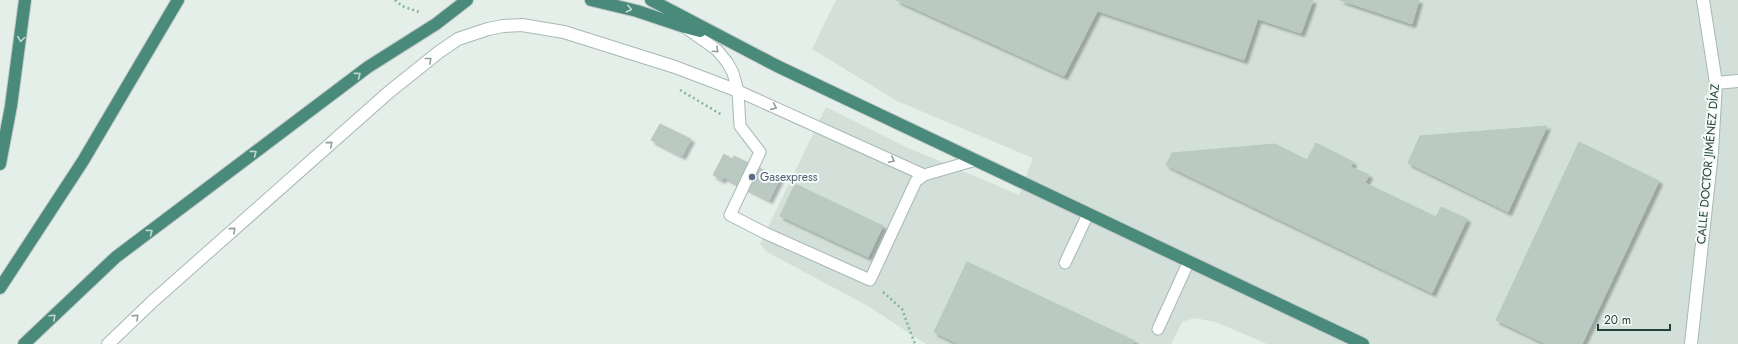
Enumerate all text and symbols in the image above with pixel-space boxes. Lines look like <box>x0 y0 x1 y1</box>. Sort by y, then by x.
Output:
one-way arrow <box>625 4 632 13</box>
one-way arrow <box>17 36 26 42</box>
one-way arrow <box>711 46 719 53</box>
one-way arrow <box>424 57 432 64</box>
one-way arrow <box>353 73 360 80</box>
street label: CALLE DOCTOR JIMÉNEZ DÍAZ <box>1692 83 1724 245</box>
one-way arrow <box>770 102 777 110</box>
one-way arrow <box>325 142 333 149</box>
one-way arrow <box>250 151 257 158</box>
one-way arrow <box>889 156 896 164</box>
place label: Gasexpress <box>760 168 818 186</box>
marker: Gasexpress <box>747 172 757 182</box>
one-way arrow <box>228 228 236 235</box>
one-way arrow <box>146 229 153 236</box>
scale bar <box>1598 306 1670 332</box>
text: 20 m <box>1604 311 1631 329</box>
one-way arrow <box>48 314 56 322</box>
one-way arrow <box>131 314 139 322</box>

